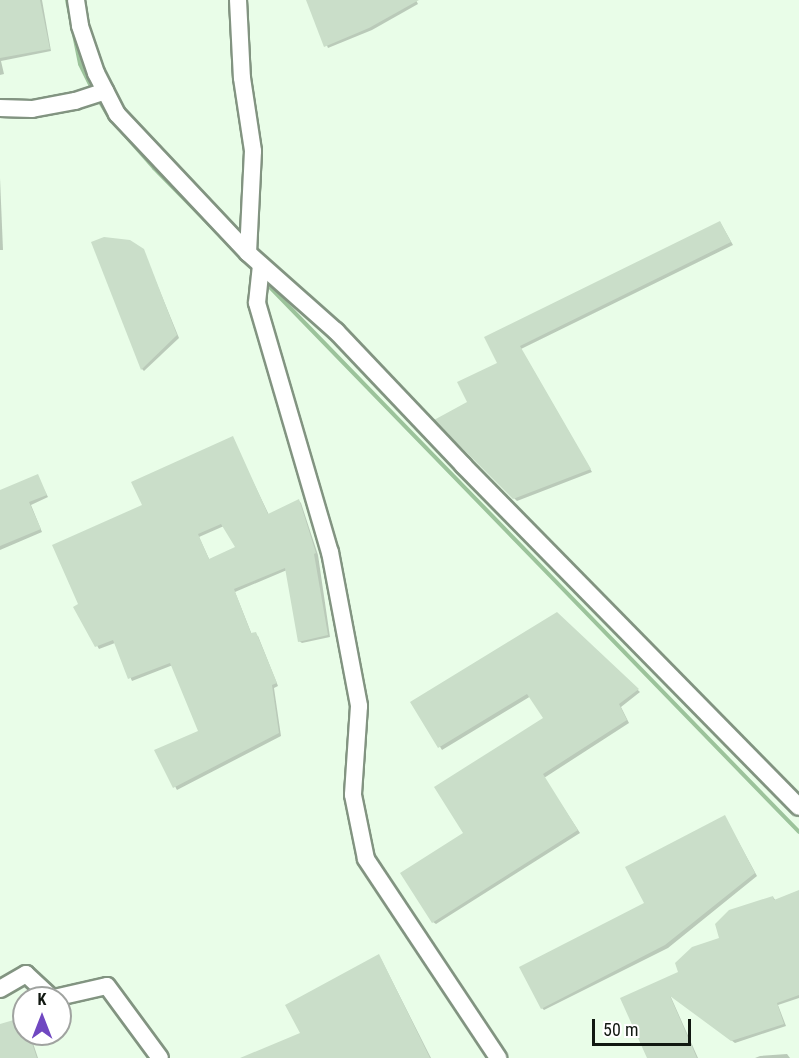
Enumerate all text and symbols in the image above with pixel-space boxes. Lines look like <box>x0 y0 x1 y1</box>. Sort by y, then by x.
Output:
north arrow <box>12 986 72 1046</box>
text: K <box>38 990 46 1009</box>
scale bar <box>595 1007 694 1045</box>
text: 50 m <box>603 1019 638 1040</box>

